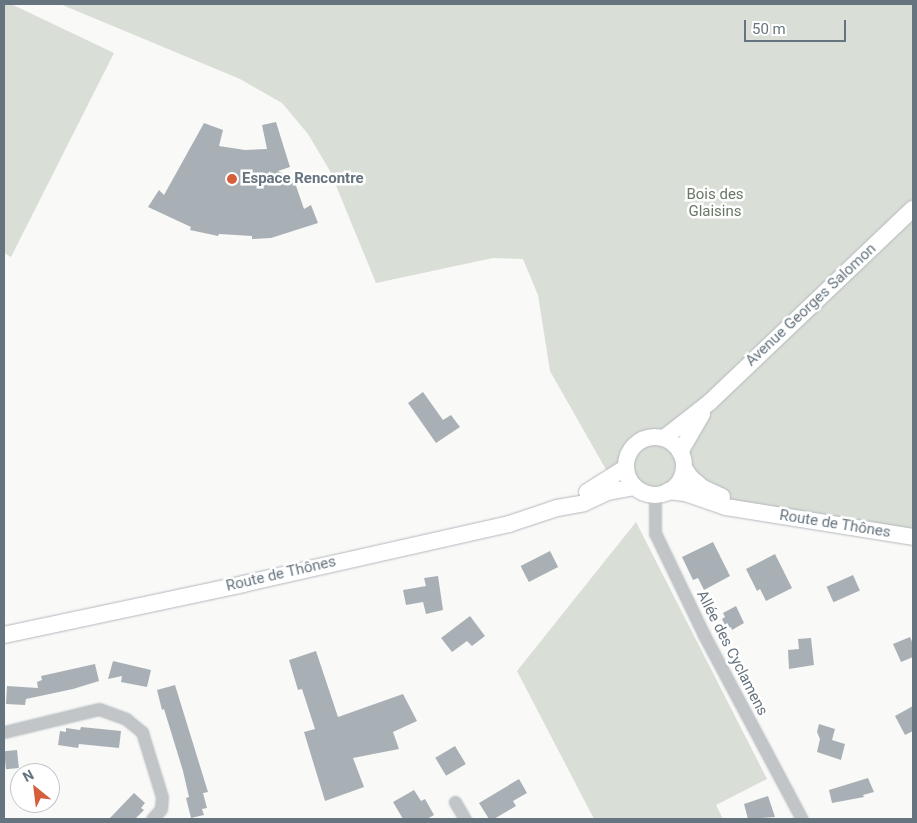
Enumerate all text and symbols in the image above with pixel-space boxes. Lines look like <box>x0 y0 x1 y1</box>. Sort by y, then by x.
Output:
scale bar <box>747 10 850 42</box>
text: 50 m <box>752 20 786 38</box>
place label: Espace Rencontre <box>242 170 364 188</box>
marker: Espace Rencontre <box>226 173 238 185</box>
park label: Bois des Glaisins <box>686 185 744 220</box>
street label: Avenue Georges Salomon <box>742 240 880 370</box>
street label: Route de Thônes <box>778 506 892 542</box>
street label: Route de Thônes <box>224 553 338 595</box>
street label: Allée des Cyclamens <box>693 587 771 719</box>
north arrow <box>10 763 60 813</box>
text: N <box>20 766 36 785</box>

